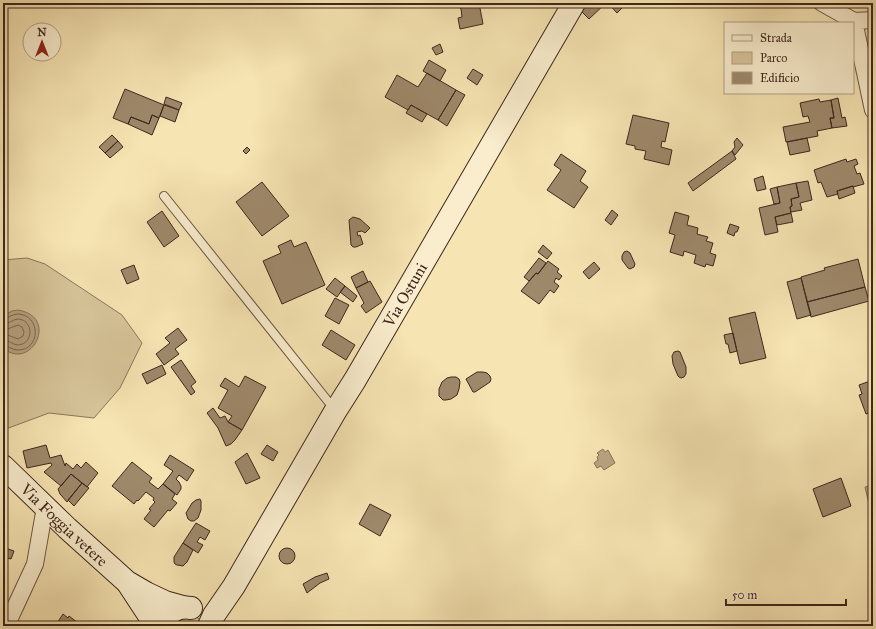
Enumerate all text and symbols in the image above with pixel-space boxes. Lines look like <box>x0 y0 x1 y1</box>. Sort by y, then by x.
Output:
north arrow <box>22 22 62 62</box>
legend <box>724 22 854 94</box>
text: N <box>37 26 47 39</box>
text: Strada <box>760 31 793 45</box>
text: Parco <box>760 51 787 65</box>
text: Edificio <box>760 71 799 85</box>
street label: Via Ostuni <box>378 259 431 331</box>
street label: Via Foggia vetere <box>16 479 112 571</box>
scale bar <box>726 581 846 607</box>
text: 50 m <box>732 588 757 602</box>

